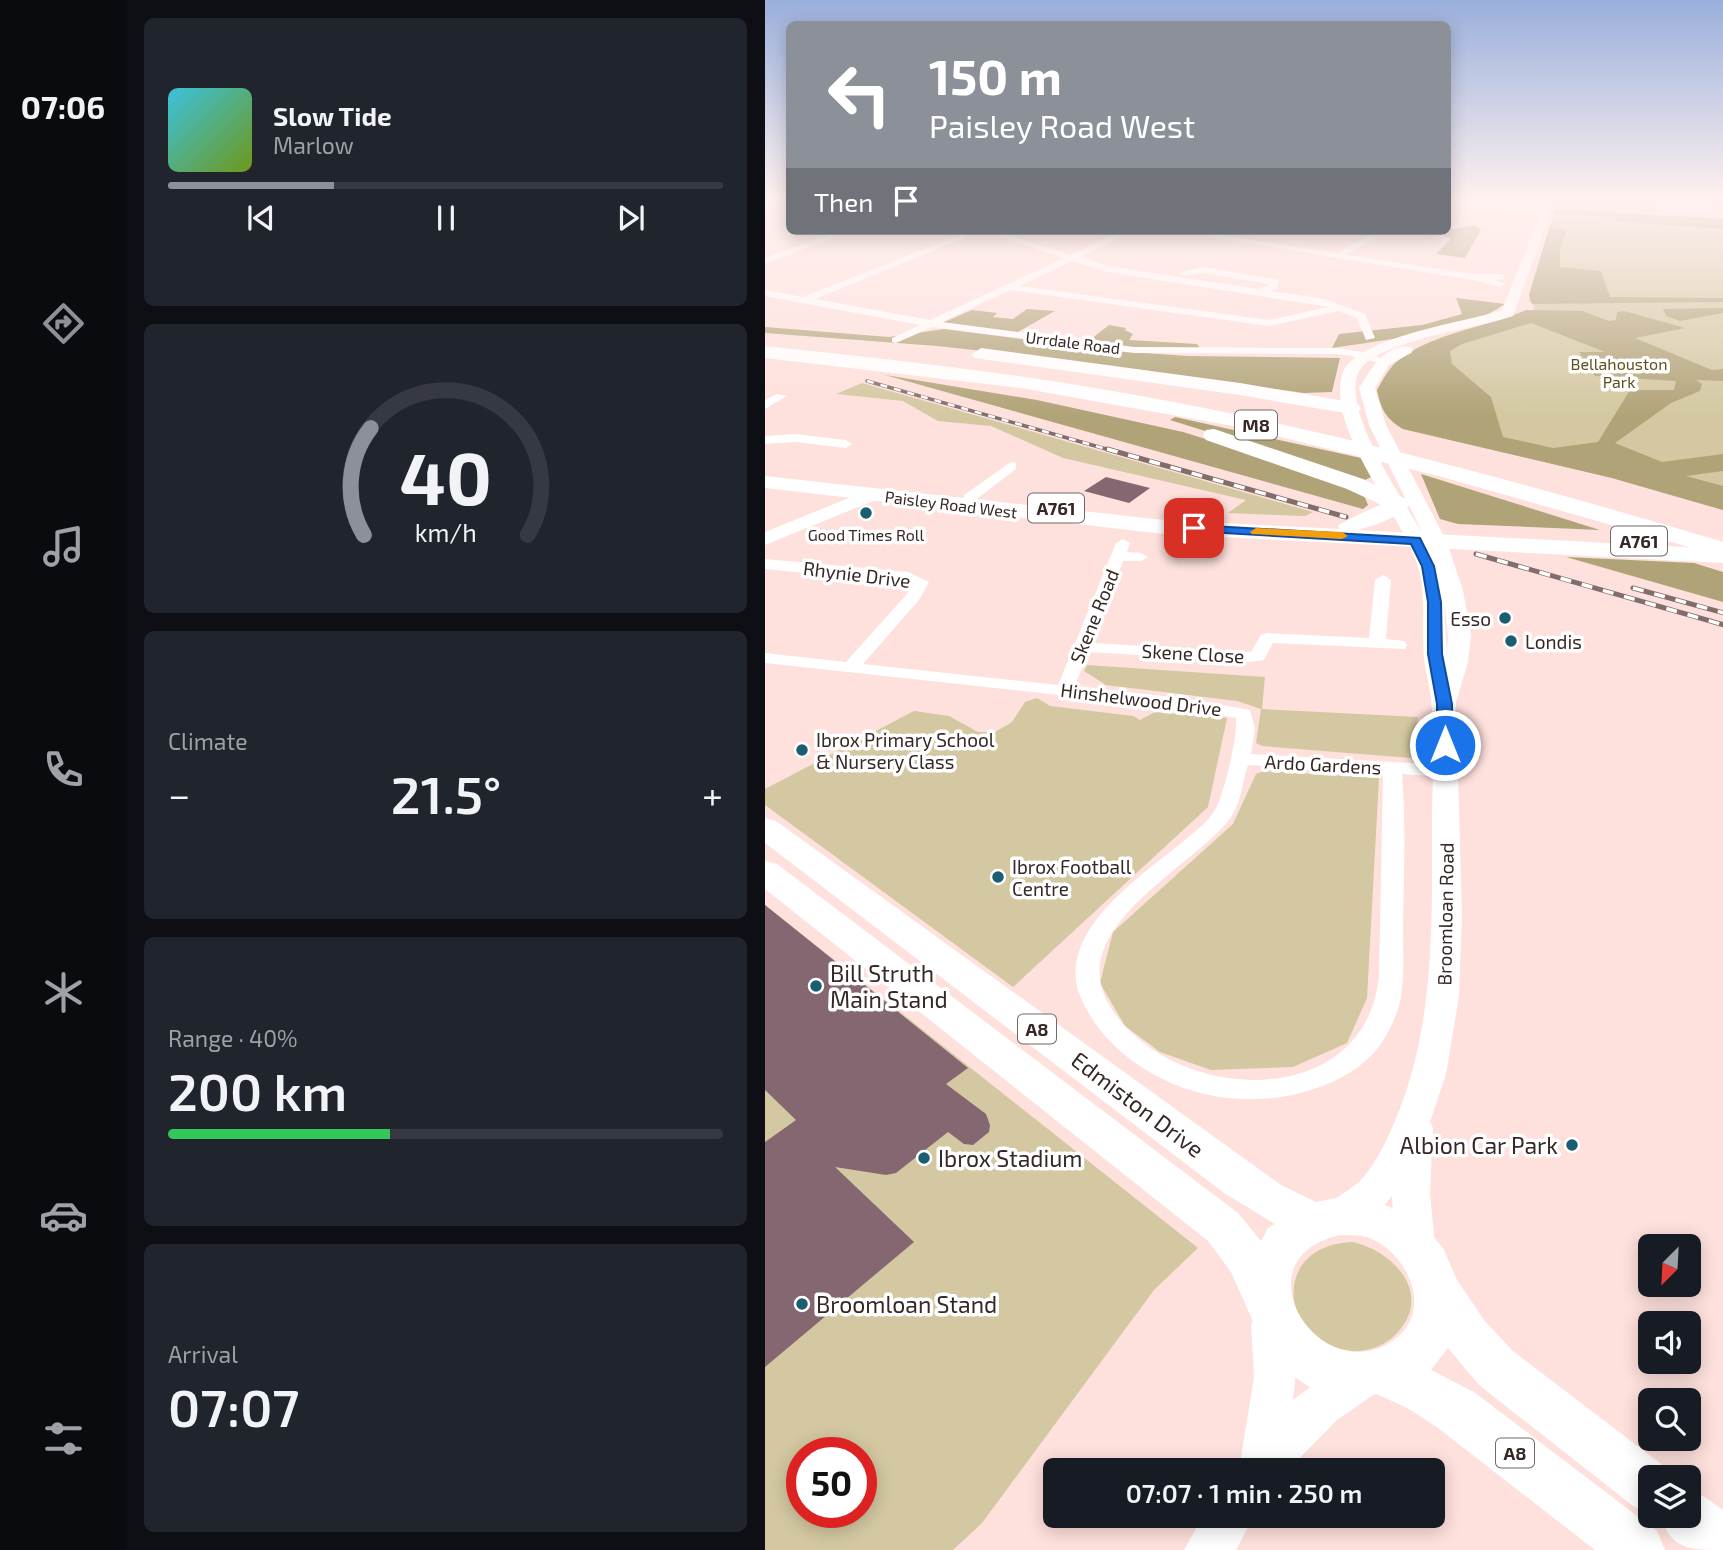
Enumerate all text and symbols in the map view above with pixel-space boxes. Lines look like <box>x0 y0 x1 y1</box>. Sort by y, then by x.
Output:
text: 150 m <box>929 46 1062 105</box>
icon: left <box>814 49 905 140</box>
text: 07:06 <box>21 87 105 125</box>
text: Slow Tide <box>273 100 392 131</box>
text: Paisley Road West <box>929 106 1195 144</box>
text: Marlow <box>273 131 354 159</box>
icon: arrive <box>887 182 925 220</box>
text: Then <box>814 186 873 217</box>
icon: previous <box>242 199 280 237</box>
icon: pause <box>427 199 465 237</box>
icon: next <box>612 199 650 237</box>
icon: directions <box>39 299 88 348</box>
street label: Urrdale Road <box>1025 327 1121 357</box>
park label: Bellahouston Park <box>1571 354 1667 391</box>
road number: M8 <box>1235 410 1277 440</box>
text: 40 <box>399 432 492 520</box>
street label: Paisley Road West <box>884 486 1018 522</box>
road number: A761 <box>1028 494 1084 522</box>
pin <box>1164 498 1224 558</box>
marker: Good Times Roll <box>858 505 874 521</box>
icon: arrive <box>1175 509 1213 547</box>
text: km/h <box>414 516 477 546</box>
icon: music <box>39 522 88 571</box>
place label: Good Times Roll <box>808 525 925 544</box>
road number: A761 <box>1611 526 1667 556</box>
street label: Rhynie Drive <box>802 556 912 592</box>
street label: Skene Road <box>1065 566 1123 666</box>
place label: Esso <box>1450 607 1491 630</box>
marker: Esso <box>1497 610 1513 626</box>
place label: Londis <box>1525 630 1582 653</box>
marker: Londis <box>1503 633 1519 649</box>
street label: Skene Close <box>1141 639 1245 667</box>
street label: Hinshelwood Drive <box>1059 678 1223 720</box>
position arrow <box>1408 708 1482 782</box>
text: Climate <box>168 727 248 755</box>
place label: Ibrox Primary School & Nursery Class <box>816 728 995 773</box>
marker: Ibrox Primary School & Nursery Class <box>794 742 810 758</box>
icon: phone <box>39 745 88 794</box>
street label: Ardo Gardens <box>1264 749 1382 779</box>
text: 21.5° <box>391 762 501 824</box>
text: − <box>168 771 190 817</box>
text: + <box>702 771 723 817</box>
street label: Broomloan Road <box>1432 842 1458 986</box>
place label: Ibrox Football Centre <box>1012 855 1132 900</box>
marker: Ibrox Football Centre <box>990 869 1006 885</box>
place label: Bill Struth Main Stand <box>830 959 948 1013</box>
icon: climate <box>39 968 88 1017</box>
marker: Bill Struth Main Stand <box>808 978 824 994</box>
road number: A8 <box>1018 1014 1056 1044</box>
text: Range · 40% <box>168 1024 298 1052</box>
street label: Edmiston Drive <box>1066 1045 1210 1163</box>
text: 200 km <box>168 1059 347 1121</box>
place label: Albion Car Park <box>1400 1131 1558 1159</box>
marker: Albion Car Park <box>1564 1137 1580 1153</box>
place label: Ibrox Stadium <box>938 1144 1082 1172</box>
marker: Ibrox Stadium <box>916 1150 932 1166</box>
icon: car <box>39 1191 88 1240</box>
north arrow <box>1638 1234 1701 1297</box>
map controls <box>1638 1234 1701 1528</box>
place label: Broomloan Stand <box>816 1290 997 1318</box>
marker: Broomloan Stand <box>794 1296 810 1312</box>
button: sound <box>1638 1311 1701 1374</box>
text: Arrival <box>168 1340 238 1368</box>
text: 07:07 <box>168 1375 299 1437</box>
button: search <box>1638 1388 1701 1451</box>
icon: filters <box>39 1414 88 1463</box>
speed limit sign: 50 <box>786 1437 877 1528</box>
road number: A8 <box>1496 1438 1534 1468</box>
button: layers <box>1638 1465 1701 1528</box>
text: 07:07 · 1 min · 250 m <box>1126 1477 1362 1508</box>

